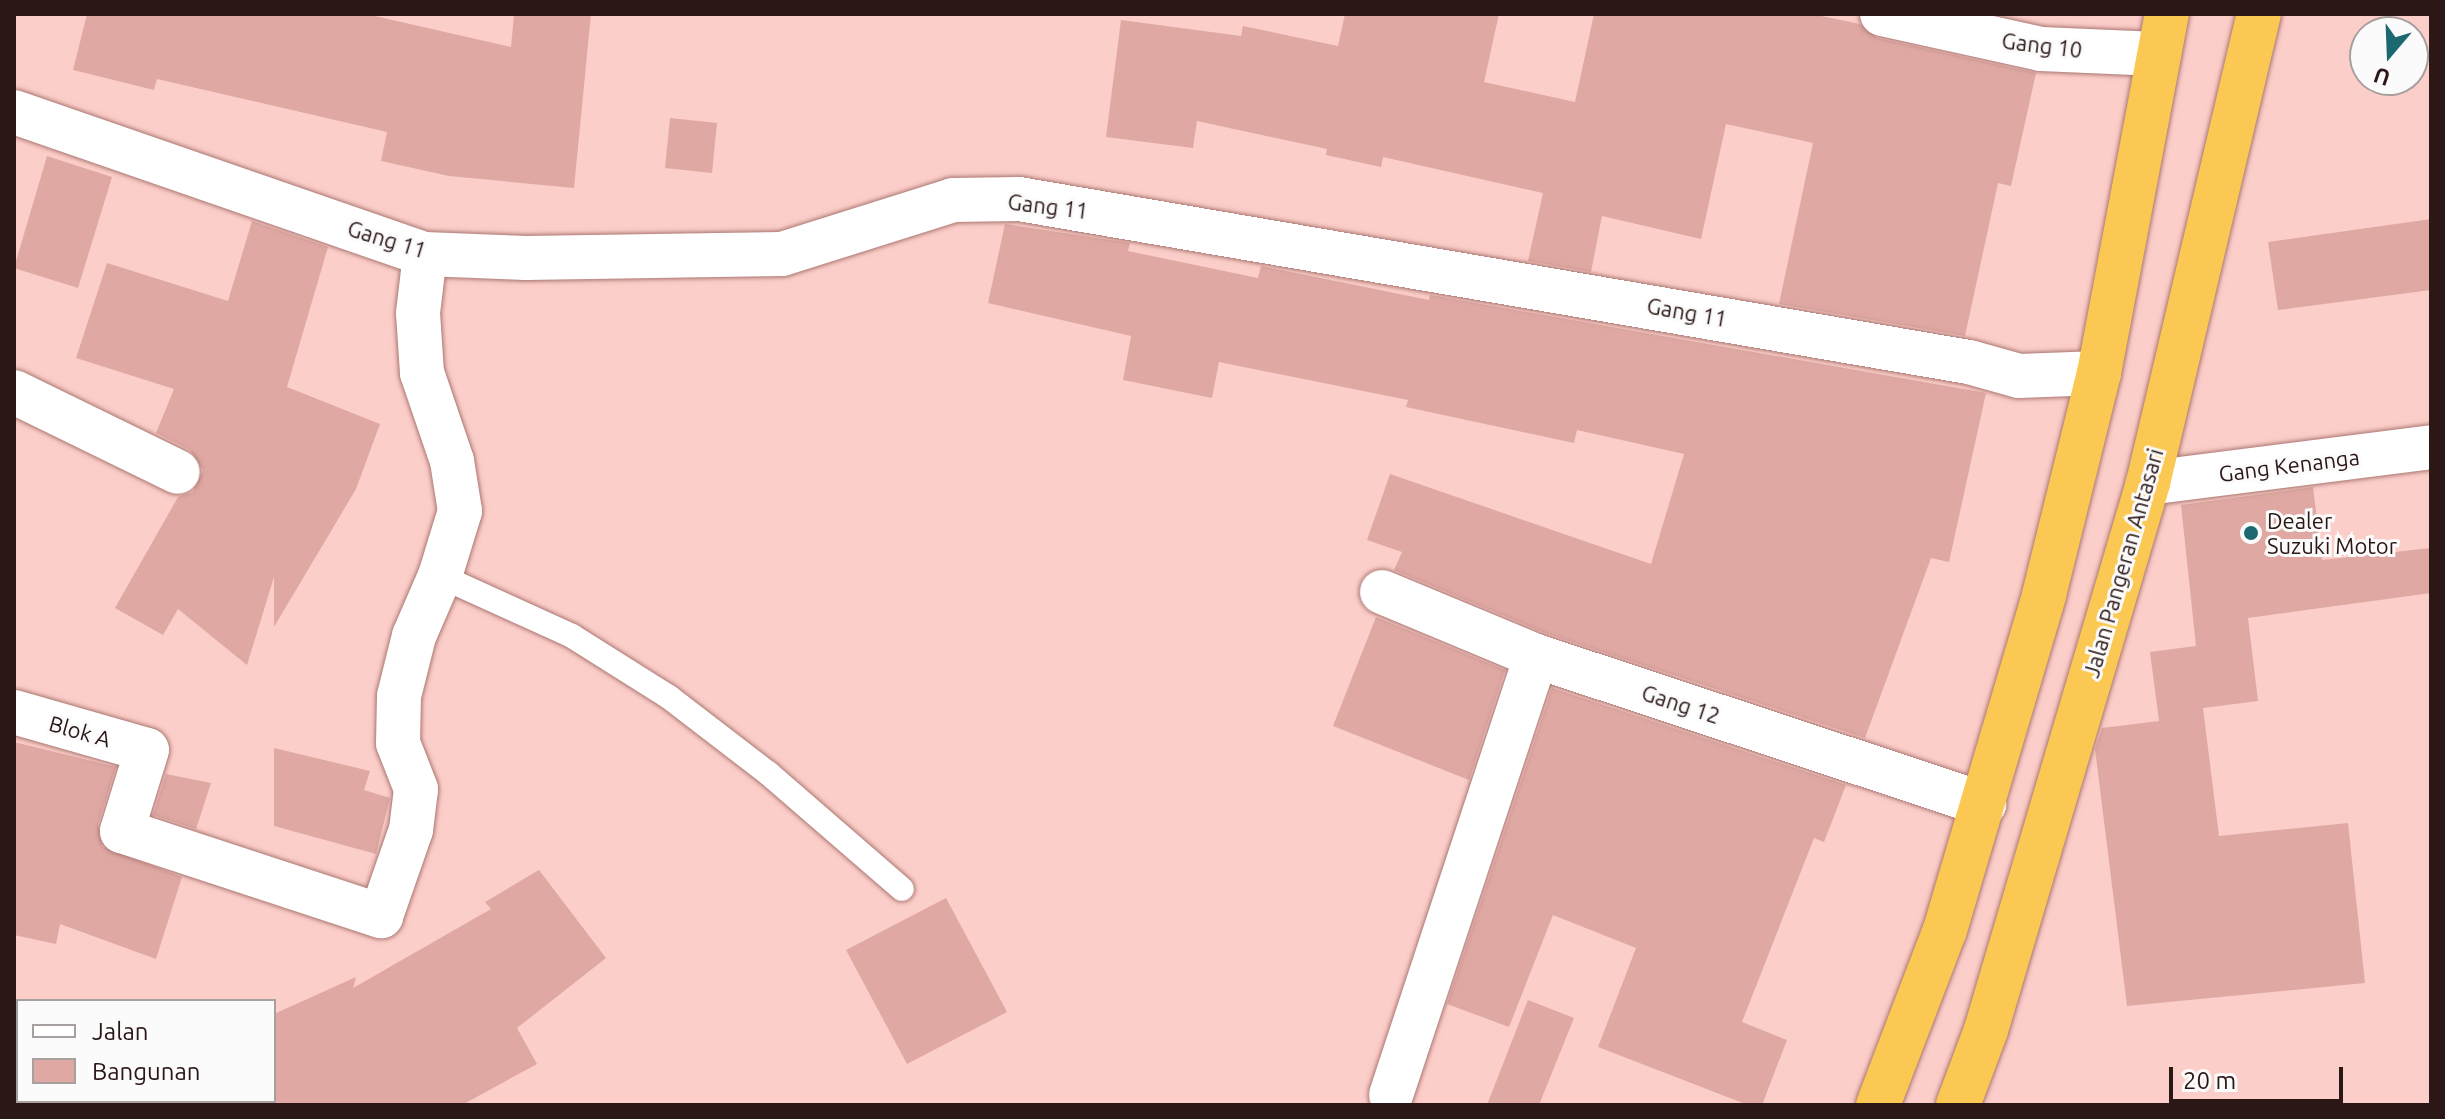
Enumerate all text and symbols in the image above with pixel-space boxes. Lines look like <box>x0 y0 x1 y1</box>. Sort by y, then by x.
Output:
north arrow <box>2349 16 2429 96</box>
street label: Gang 10 <box>2000 27 2084 63</box>
text: U <box>2370 63 2393 92</box>
street label: Gang 11 <box>1006 188 1090 224</box>
street label: Gang 11 <box>344 215 430 263</box>
street label: Gang 11 <box>1645 292 1729 332</box>
street label: Gang Kenanga <box>2217 443 2361 487</box>
street label: Jalan Pangeran Antasari <box>2078 445 2168 681</box>
place label: Dealer Suzuki Motor <box>2267 507 2397 558</box>
marker: Dealer Suzuki Motor <box>2242 524 2260 542</box>
street label: Gang 12 <box>1638 679 1724 729</box>
street label: Blok A <box>46 710 114 752</box>
legend <box>16 999 276 1103</box>
text: Jalan <box>92 1018 149 1045</box>
scale bar <box>2173 1051 2347 1101</box>
text: Bangunan <box>92 1058 201 1085</box>
text: 20 m <box>2183 1067 2236 1094</box>

